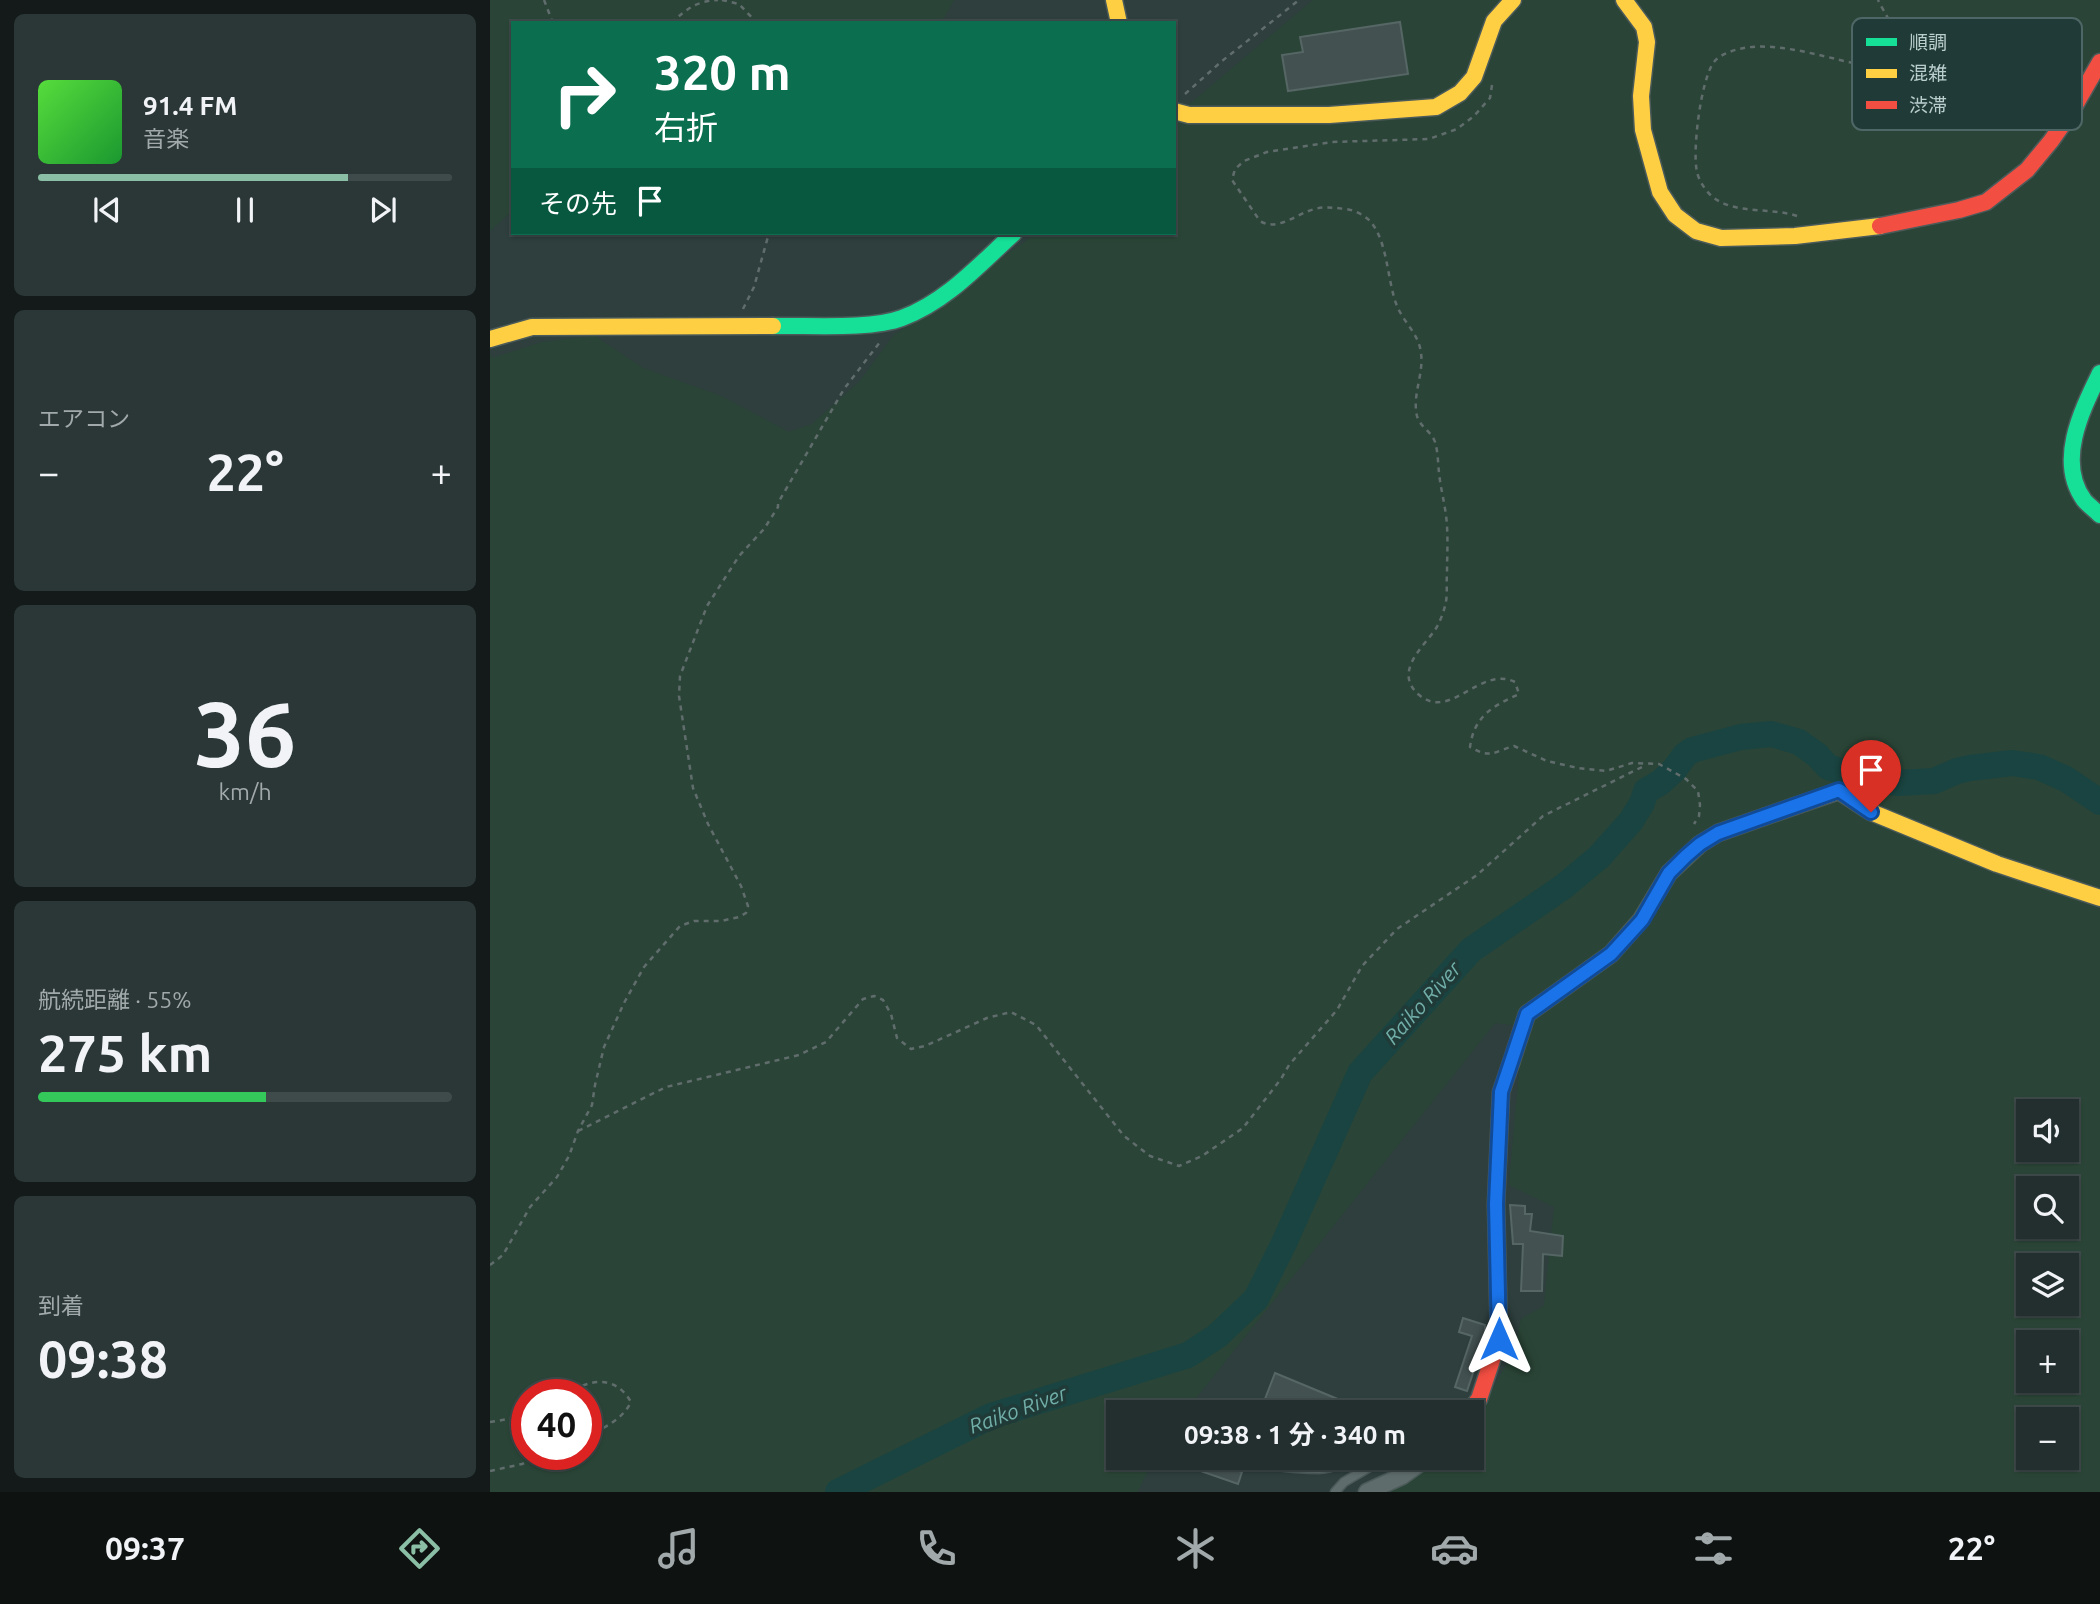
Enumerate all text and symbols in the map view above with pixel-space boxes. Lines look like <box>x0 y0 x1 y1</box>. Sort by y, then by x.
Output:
legend <box>1852 18 2082 130</box>
text: 順調 <box>1909 31 1947 53</box>
text: 320 m <box>654 44 791 99</box>
icon: right <box>539 49 630 140</box>
text: 混雑 <box>1909 62 1947 84</box>
text: 91.4 FM <box>143 91 237 120</box>
text: 渋滞 <box>1909 94 1947 116</box>
text: 右折 <box>654 109 718 145</box>
text: 音楽 <box>143 126 189 151</box>
icon: arrive <box>631 182 669 220</box>
text: その先 <box>539 189 617 218</box>
icon: previous <box>88 191 126 229</box>
icon: pause <box>226 191 264 229</box>
icon: next <box>364 191 402 229</box>
text: エアコン <box>38 406 130 431</box>
text: 22° <box>206 443 284 501</box>
text: − <box>38 451 59 493</box>
text: + <box>431 451 452 493</box>
text: 36 <box>194 682 296 784</box>
pin <box>1841 740 1901 812</box>
icon: arrive <box>1852 751 1890 789</box>
text: km/h <box>218 779 272 804</box>
water label: Raiko River <box>1379 956 1466 1048</box>
text: 航続距離 · 55% <box>38 987 191 1012</box>
text: 275 km <box>38 1024 212 1082</box>
map controls <box>2016 1099 2079 1470</box>
button: sound <box>2016 1099 2079 1162</box>
button: search <box>2016 1176 2079 1239</box>
button: layers <box>2016 1253 2079 1316</box>
text: 到着 <box>38 1293 84 1318</box>
position arrow <box>1462 1302 1536 1376</box>
text: 09:38 <box>38 1330 168 1388</box>
button: + <box>2016 1330 2079 1393</box>
speed limit sign: 40 <box>511 1379 602 1470</box>
water label: Raiko River <box>965 1380 1071 1438</box>
button: − <box>2016 1407 2079 1470</box>
text: 09:38 · 1 分 · 340 m <box>1184 1420 1406 1449</box>
icon: directions <box>395 1524 444 1573</box>
icon: music <box>654 1524 703 1573</box>
icon: phone <box>912 1524 961 1573</box>
icon: climate <box>1171 1524 1220 1573</box>
icon: car <box>1430 1524 1479 1573</box>
icon: filters <box>1689 1524 1738 1573</box>
text: 09:37 <box>105 1530 185 1566</box>
text: 22° <box>1948 1530 1995 1566</box>

